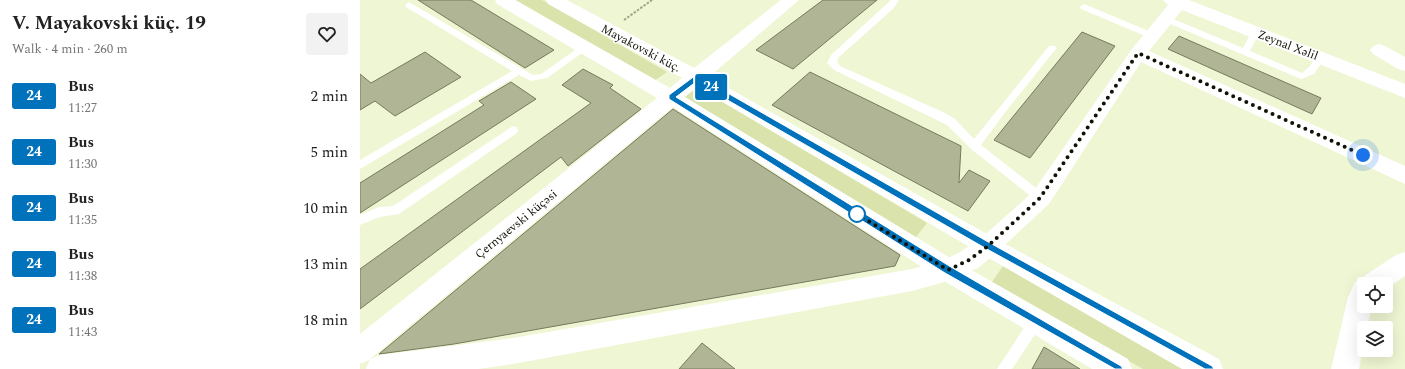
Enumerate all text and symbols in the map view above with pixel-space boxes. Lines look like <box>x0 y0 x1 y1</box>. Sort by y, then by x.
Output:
text: V. Mayakovski küç. 19 <box>12 9 206 38</box>
button: heart <box>306 13 348 55</box>
street label: Mayakovski küç. <box>597 19 684 77</box>
street label: Zeynal Xəlil <box>1255 25 1321 66</box>
text: Walk · 4 min · 260 m <box>12 39 128 59</box>
line badge: 24 <box>693 74 729 100</box>
text: Bus <box>68 75 94 98</box>
text: 24 <box>703 76 719 97</box>
text: 24 <box>26 85 42 106</box>
text: 2 min <box>310 85 348 108</box>
text: 11:27 <box>68 98 97 118</box>
text: Bus <box>68 131 94 154</box>
text: 24 <box>26 141 42 162</box>
text: 5 min <box>310 141 348 164</box>
your location <box>1353 145 1373 165</box>
text: 11:30 <box>68 154 97 174</box>
street label: Çernyaevski küçəsi <box>471 185 562 264</box>
text: Bus <box>68 187 94 210</box>
text: 24 <box>26 197 42 218</box>
text: 10 min <box>303 197 348 220</box>
unlabelled marker <box>848 205 866 223</box>
text: 11:35 <box>68 210 97 230</box>
text: Bus <box>68 243 94 266</box>
text: 24 <box>26 253 42 274</box>
text: 13 min <box>303 253 348 276</box>
text: 11:38 <box>68 266 97 286</box>
map controls <box>1357 277 1393 357</box>
button: locate <box>1357 277 1393 313</box>
text: Bus <box>68 299 94 322</box>
text: 24 <box>26 309 42 330</box>
text: 18 min <box>303 309 348 332</box>
button: layers <box>1357 321 1393 357</box>
text: 11:43 <box>68 322 97 342</box>

